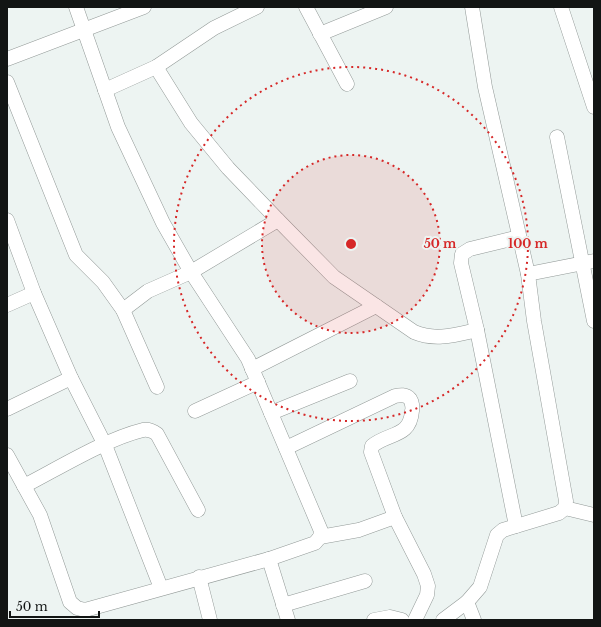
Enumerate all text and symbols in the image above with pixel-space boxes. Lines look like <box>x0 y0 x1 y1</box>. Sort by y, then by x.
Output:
text: 50 m <box>424 236 457 251</box>
text: 100 m <box>508 236 549 251</box>
centre of rings <box>344 237 358 251</box>
scale bar <box>10 593 99 619</box>
text: 50 m <box>16 599 48 614</box>

